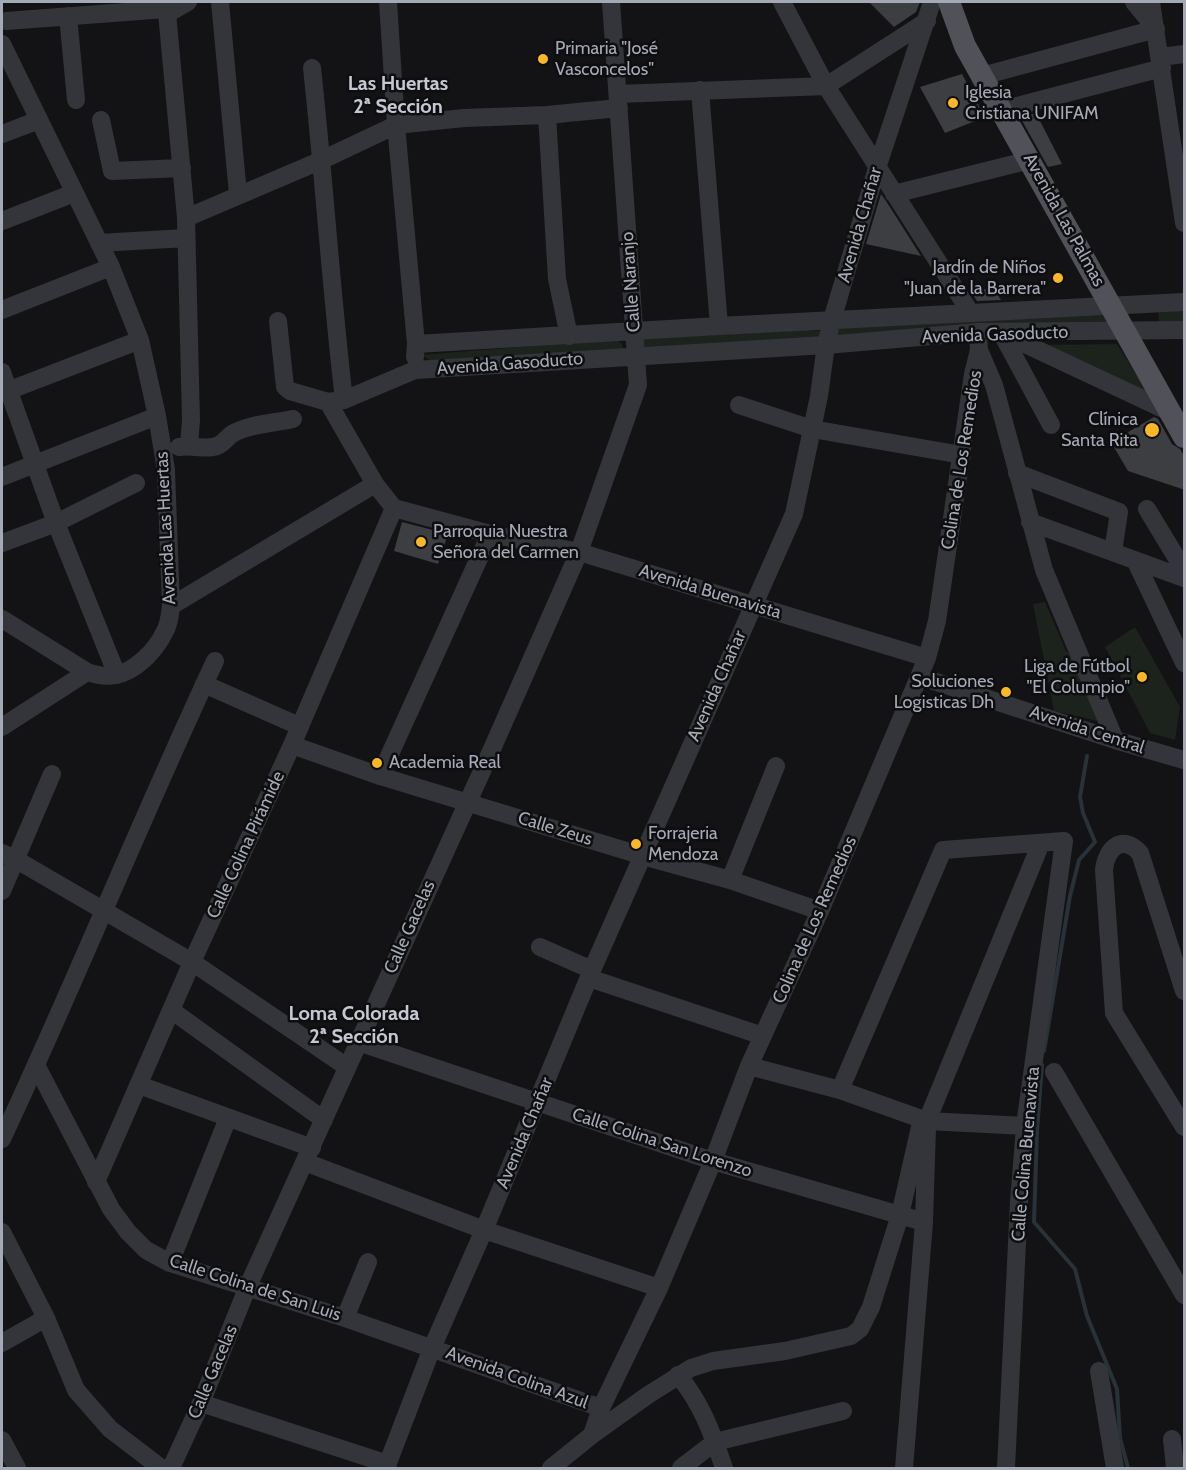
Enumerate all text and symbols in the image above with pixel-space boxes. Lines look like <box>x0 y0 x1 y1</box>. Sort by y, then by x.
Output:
place label: Primaria "José Vasconcelos" <box>555 38 658 80</box>
marker: Primaria "José Vasconcelos" <box>536 52 550 66</box>
district label: Las Huertas 2ª Sección <box>348 72 448 119</box>
place label: Iglesia Cristiana UNIFAM <box>965 82 1099 124</box>
marker: Iglesia Cristiana UNIFAM <box>946 96 960 110</box>
street label: Avenida Las Palmas <box>1018 150 1110 290</box>
street label: Avenida Chañar <box>833 165 887 285</box>
street label: Calle Naranjo <box>617 231 645 333</box>
place label: Jardín de Niños "Juan de la Barrera" <box>904 257 1046 300</box>
marker: Jardín de Niños "Juan de la Barrera" <box>1051 271 1065 285</box>
street label: Avenida Gasoducto <box>921 322 1069 348</box>
street label: Avenida Gasoducto <box>436 348 584 380</box>
street label: Colina de Los Remedios <box>937 369 987 551</box>
place label: Clínica Santa Rita <box>1061 409 1138 452</box>
marker: Clínica Santa Rita <box>1143 421 1161 439</box>
street label: Avenida Las Huertas <box>151 451 181 605</box>
place label: Parroquia Nuestra Señora del Carmen <box>433 521 579 564</box>
marker: Parroquia Nuestra Señora del Carmen <box>414 535 428 549</box>
street label: Avenida Buenavista <box>636 560 784 624</box>
street label: Avenida Chañar <box>683 627 751 745</box>
place label: Liga de Fútbol "El Columpio" <box>1024 656 1130 698</box>
marker: Liga de Fútbol "El Columpio" <box>1135 670 1149 684</box>
place label: Soluciones Logisticas Dh <box>894 671 994 714</box>
marker: Soluciones Logisticas Dh <box>999 685 1013 699</box>
street label: Avenida Central <box>1027 701 1147 759</box>
place label: Academia Real <box>389 752 501 774</box>
marker: Academia Real <box>370 756 384 770</box>
street label: Calle Colina Pirámide <box>202 768 290 922</box>
street label: Calle Zeus <box>515 807 595 851</box>
place label: Forrajeria Mendoza <box>648 823 719 866</box>
street label: Colina de Los Remedios <box>768 833 862 1007</box>
marker: Forrajeria Mendoza <box>629 837 643 851</box>
street label: Calle Gacelas <box>380 877 440 977</box>
district label: Loma Colorada 2ª Sección <box>289 1002 419 1049</box>
street label: Calle Colina Buenavista <box>1008 1066 1044 1242</box>
street label: Avenida Chañar <box>492 1074 558 1192</box>
street label: Calle Colina San Lorenzo <box>569 1104 755 1182</box>
street label: Calle Colina de San Luis <box>167 1250 343 1326</box>
street label: Calle Gacelas <box>184 1322 242 1422</box>
street label: Avenida Colina Azul <box>443 1342 591 1414</box>

